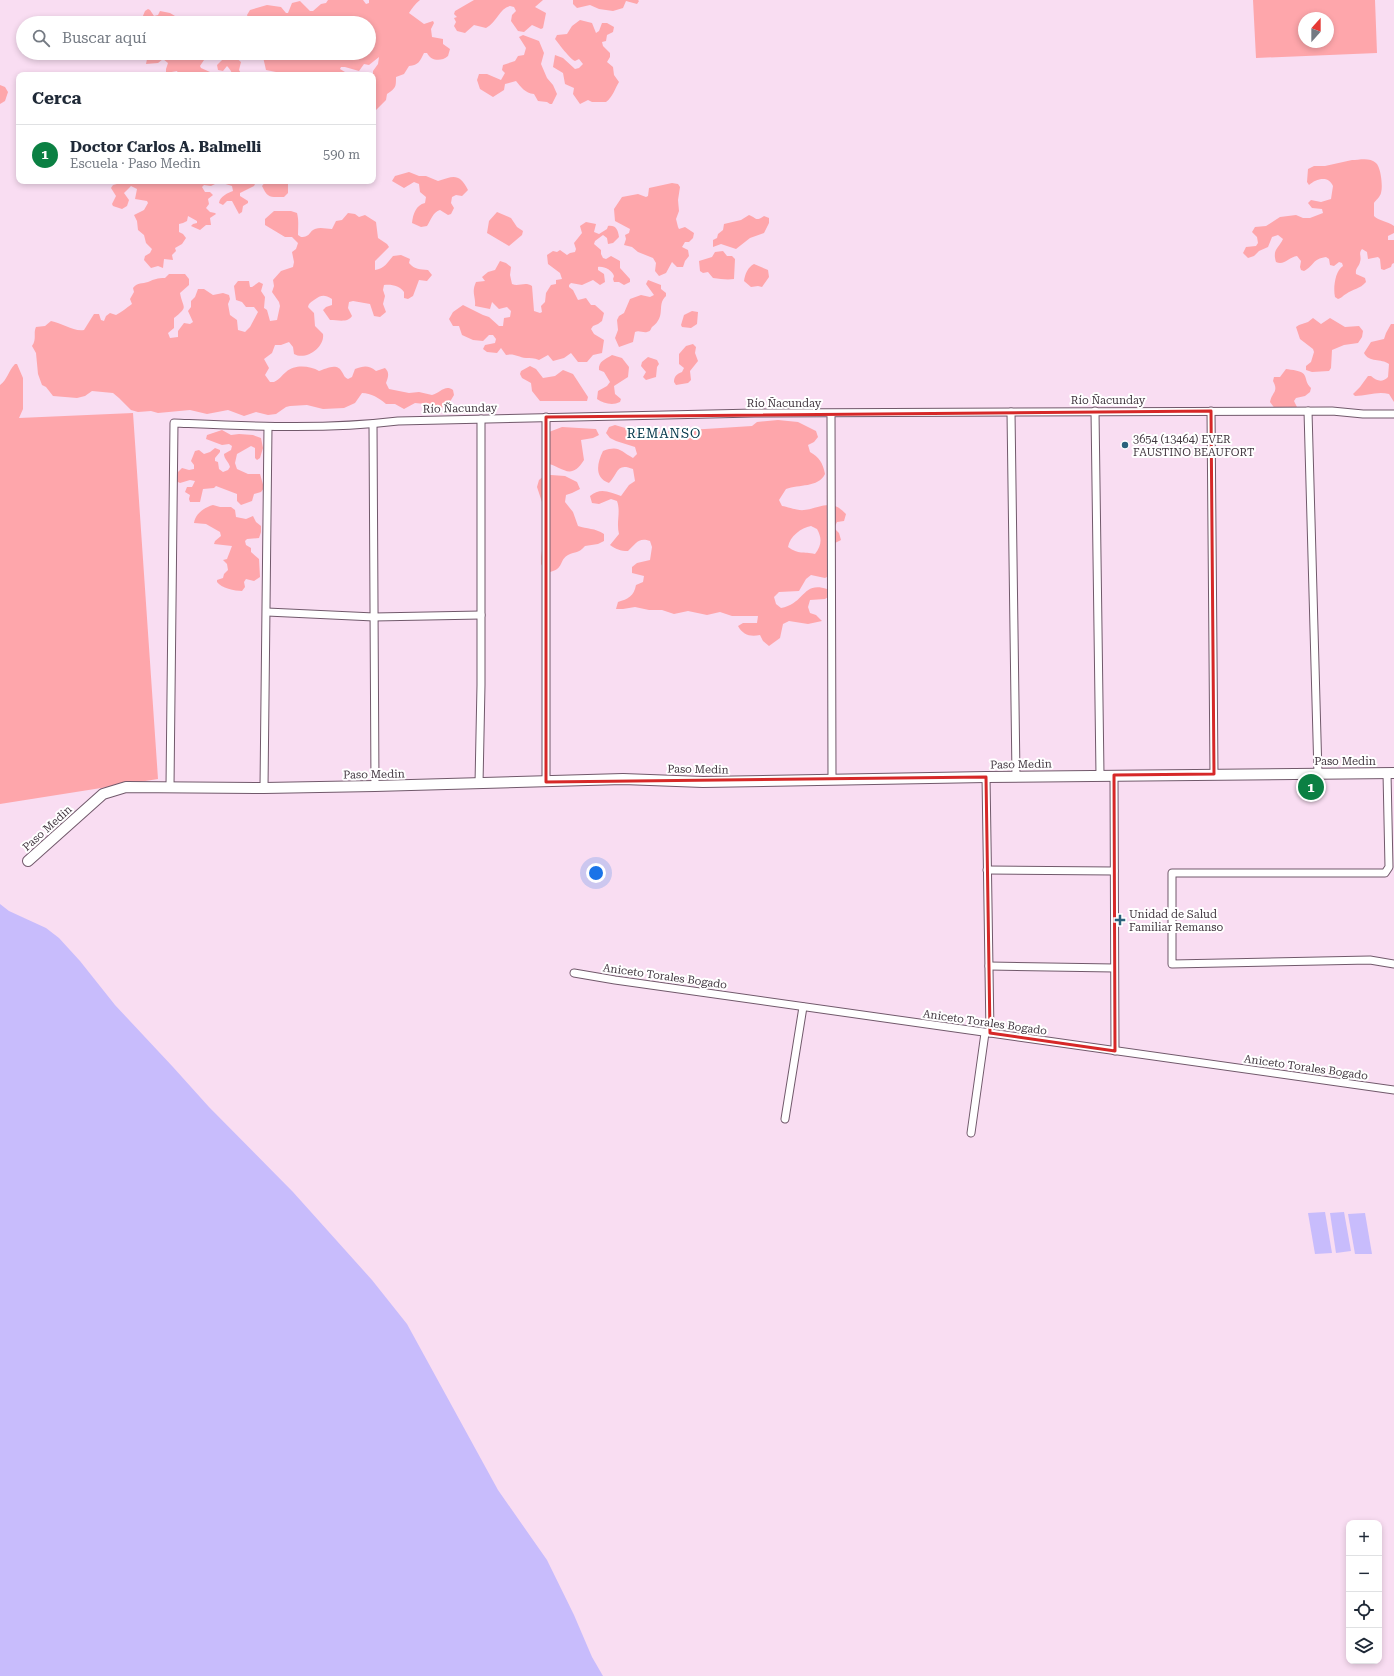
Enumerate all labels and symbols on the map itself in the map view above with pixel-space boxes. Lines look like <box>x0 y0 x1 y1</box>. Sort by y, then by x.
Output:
north arrow <box>1298 12 1334 48</box>
street label: Río Ñacunday <box>1071 394 1146 407</box>
street label: Río Ñacunday <box>747 397 822 410</box>
street label: Río Ñacunday <box>423 401 498 416</box>
district label: REMANSO <box>627 426 701 441</box>
place label: 3654 (13464) EVER FAUSTINO BEAUFORT <box>1133 433 1254 459</box>
marker: 3654 (13464) EVER FAUSTINO BEAUFORT <box>1120 440 1130 450</box>
street label: Paso Medin <box>1314 755 1376 768</box>
street label: Paso Medin <box>990 757 1052 772</box>
street label: Paso Medin <box>667 762 729 777</box>
street label: Paso Medin <box>343 767 405 782</box>
pin: 1 <box>1298 772 1324 802</box>
street label: Paso Medin <box>20 803 75 854</box>
your location <box>586 863 606 883</box>
place label: Unidad de Salud Familiar Remanso <box>1129 908 1224 934</box>
marker: Unidad de Salud Familiar Remanso <box>1114 914 1126 926</box>
street label: Aniceto Torales Bogado <box>602 961 728 992</box>
street label: Aniceto Torales Bogado <box>922 1007 1048 1038</box>
street label: Aniceto Torales Bogado <box>1243 1052 1369 1083</box>

